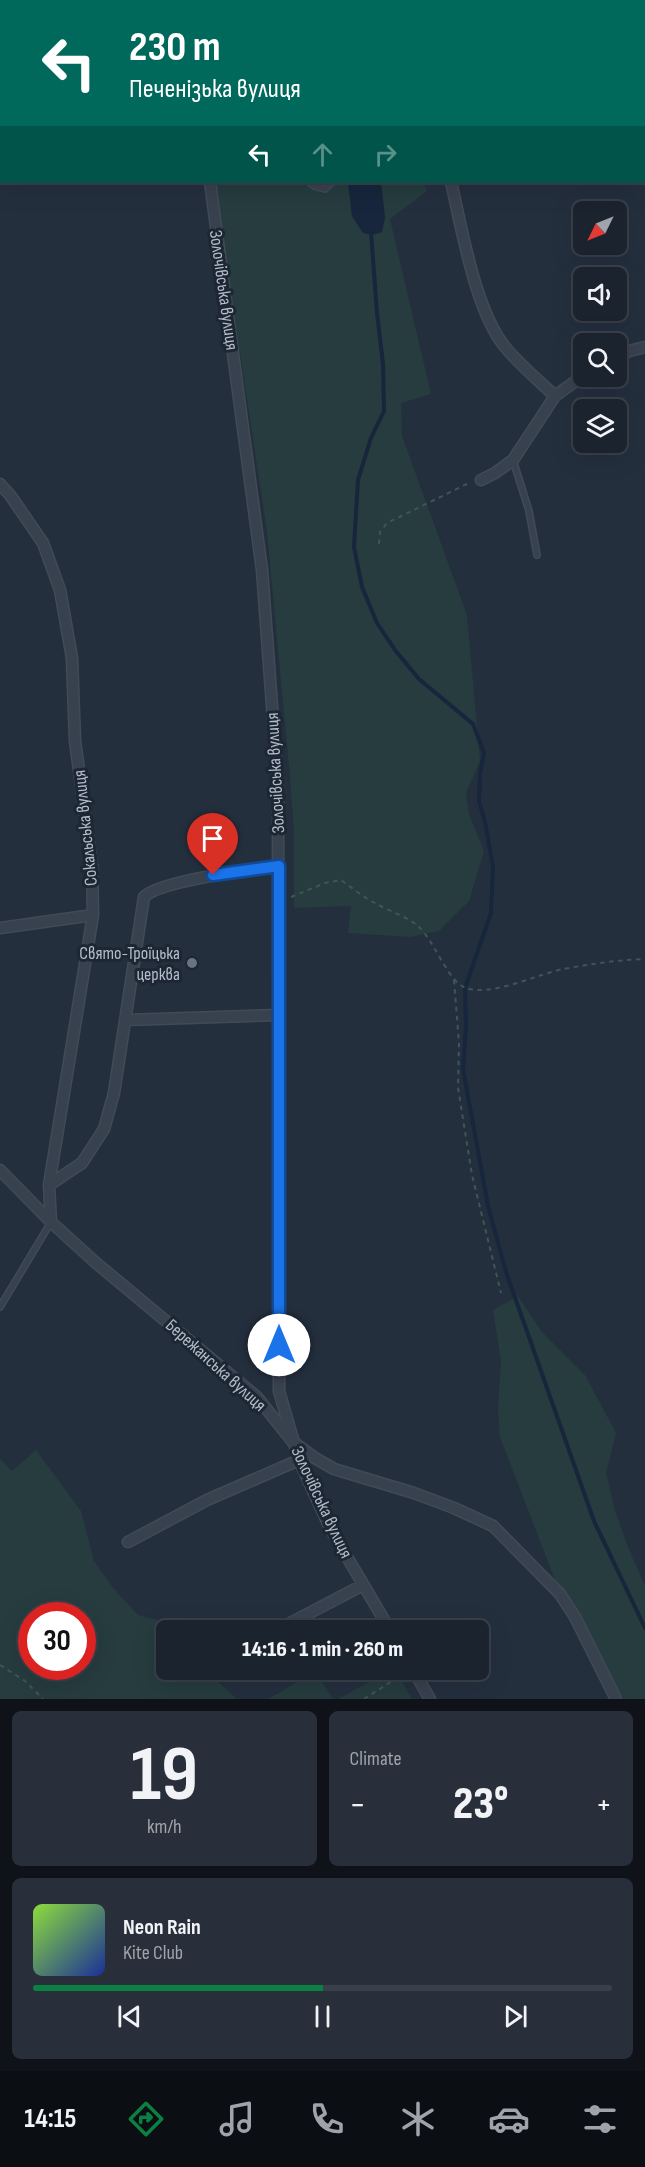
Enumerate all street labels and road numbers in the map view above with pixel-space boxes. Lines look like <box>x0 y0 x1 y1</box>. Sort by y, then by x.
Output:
street label: Золочівська вулиця <box>205 229 242 351</box>
street label: Золочівська вулиця <box>262 712 289 834</box>
street label: Сокальська вулиця <box>69 769 102 887</box>
street label: Бережанська вулиця <box>161 1315 270 1416</box>
street label: Золочівська вулиця <box>286 1443 357 1561</box>

